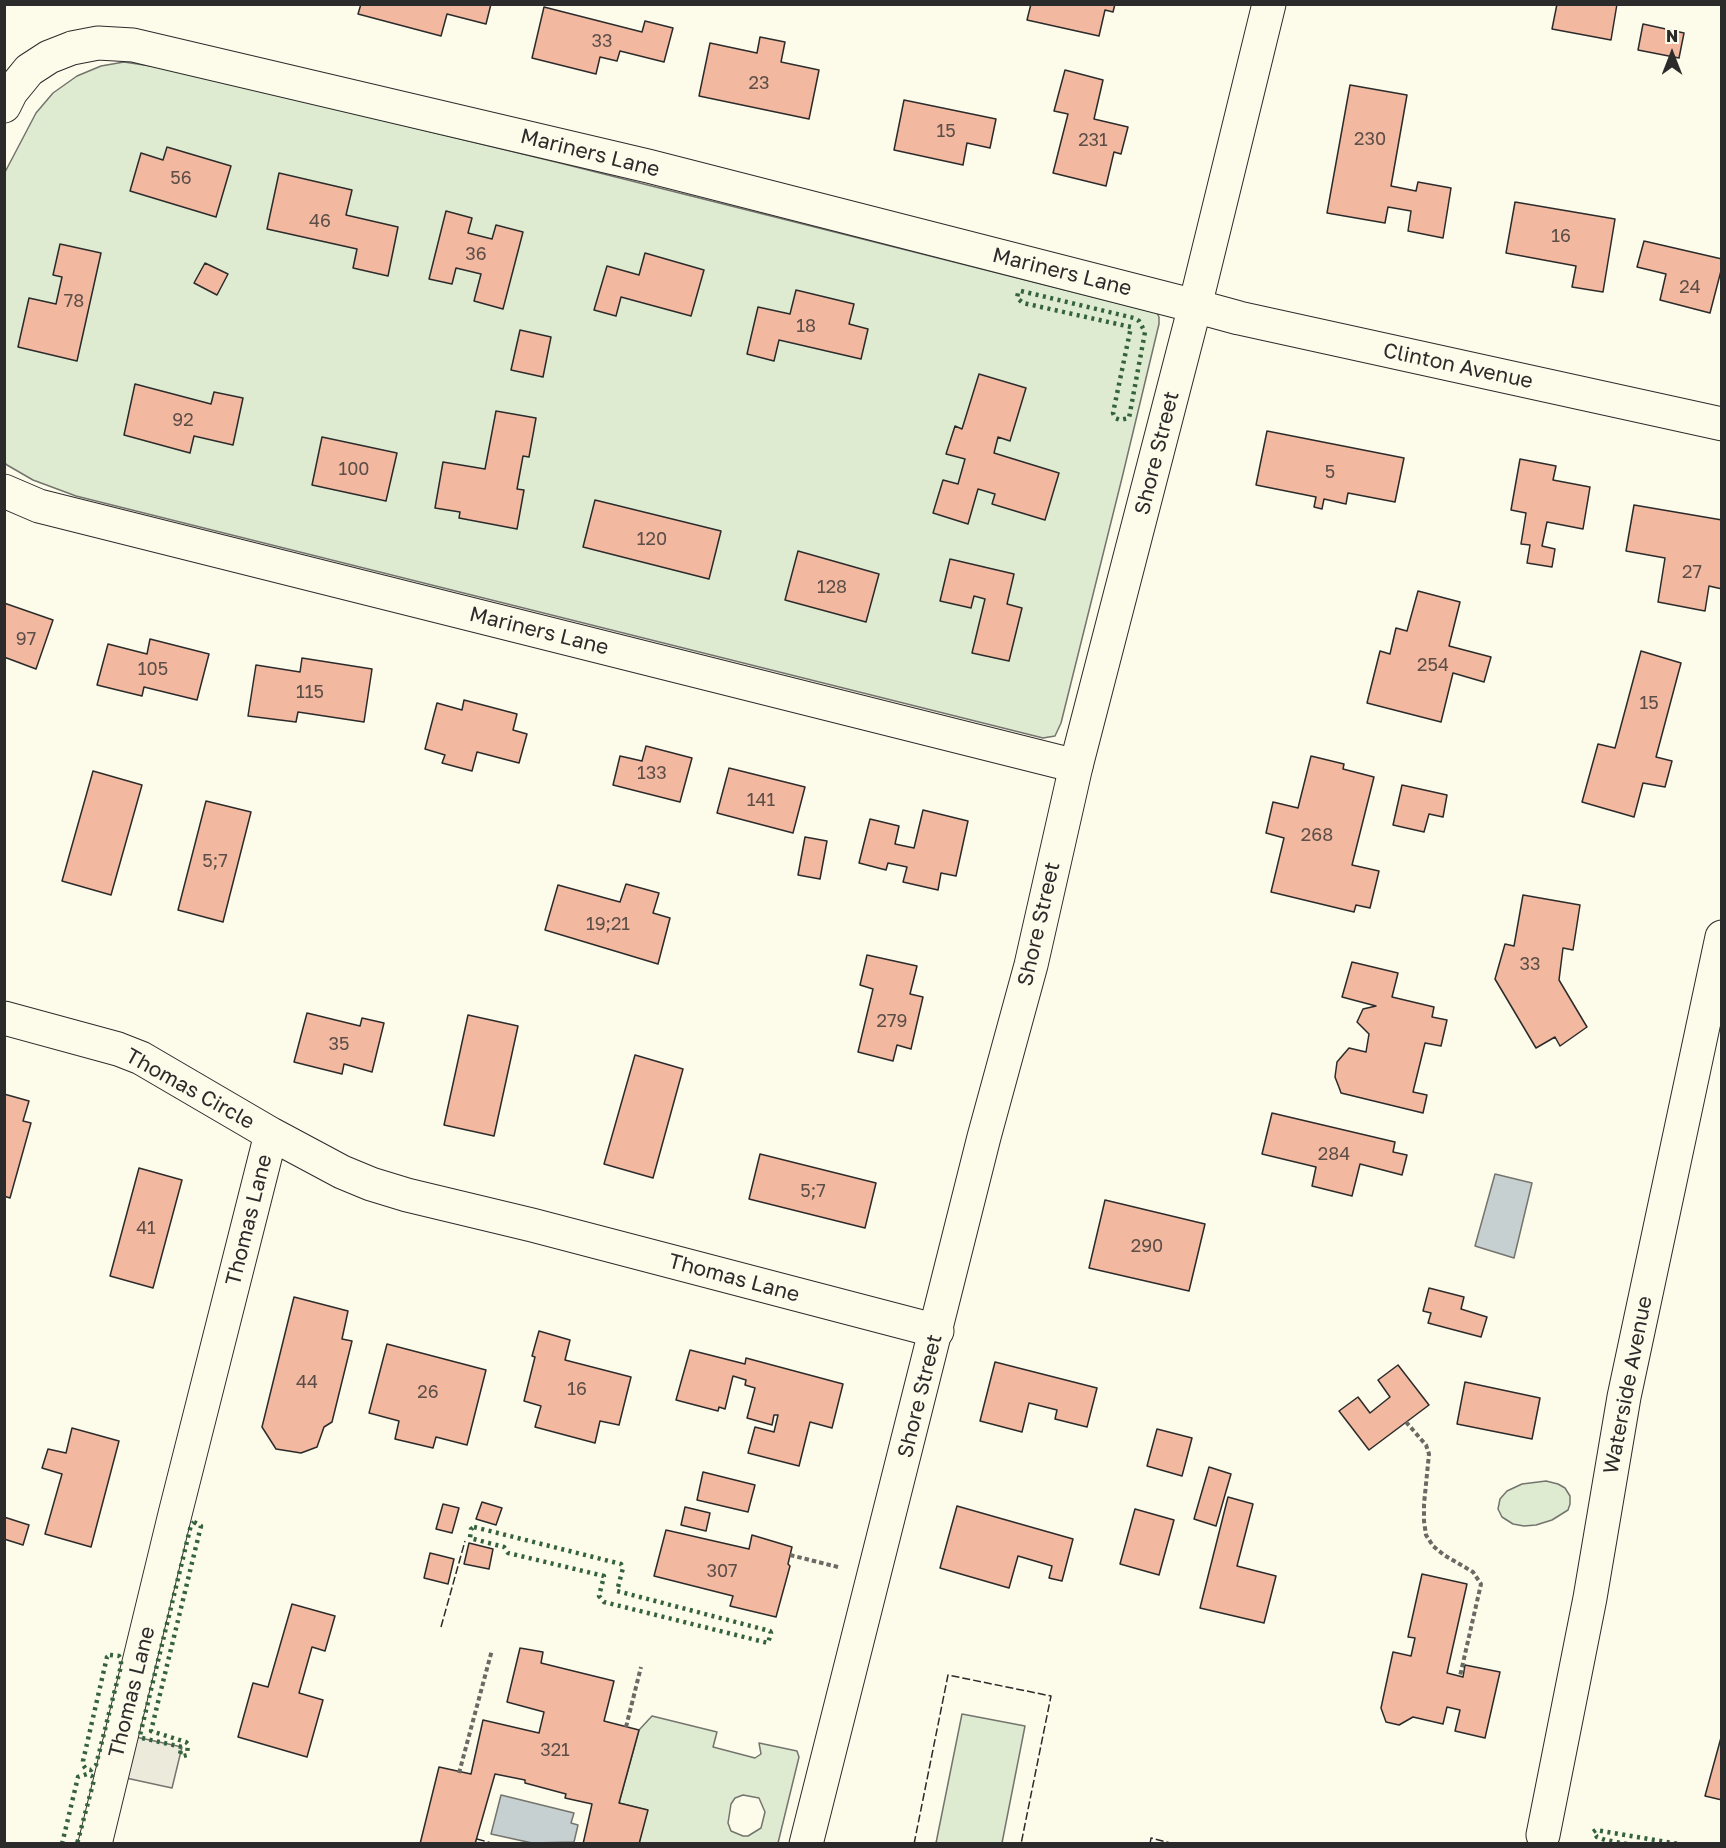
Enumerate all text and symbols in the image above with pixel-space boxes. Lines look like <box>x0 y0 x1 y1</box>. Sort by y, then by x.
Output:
north arrow <box>1642 24 1702 84</box>
text: N <box>1666 26 1678 46</box>
house number: 33 <box>591 30 613 52</box>
house number: 23 <box>749 72 769 94</box>
house number: 15 <box>936 120 956 142</box>
street label: Mariners Lane <box>518 124 662 182</box>
house number: 230 <box>1354 128 1386 150</box>
house number: 231 <box>1078 129 1108 151</box>
house number: 56 <box>170 167 192 189</box>
house number: 46 <box>309 210 331 232</box>
house number: 16 <box>1551 225 1571 247</box>
house number: 36 <box>465 243 487 265</box>
street label: Mariners Lane <box>990 243 1134 301</box>
house number: 24 <box>1679 276 1701 298</box>
house number: 78 <box>64 290 84 312</box>
house number: 18 <box>796 315 816 337</box>
street label: Clinton Avenue <box>1381 338 1535 394</box>
street label: Shore Street <box>1129 389 1185 517</box>
house number: 92 <box>172 409 194 431</box>
house number: 100 <box>338 458 370 480</box>
house number: 5 <box>1325 461 1335 483</box>
house number: 120 <box>637 528 667 550</box>
house number: 27 <box>1682 561 1702 583</box>
house number: 128 <box>817 576 847 598</box>
street label: Mariners Lane <box>467 602 611 660</box>
house number: 97 <box>16 628 36 650</box>
house number: 254 <box>1417 654 1449 676</box>
house number: 105 <box>138 658 168 680</box>
house number: 115 <box>296 681 324 703</box>
house number: 15 <box>1639 692 1659 714</box>
house number: 133 <box>637 762 667 784</box>
house number: 141 <box>747 789 775 811</box>
house number: 268 <box>1301 824 1333 846</box>
house number: 5;7 <box>202 850 228 872</box>
street label: Shore Street <box>1012 860 1066 988</box>
house number: 19;21 <box>586 913 630 935</box>
house number: 33 <box>1519 953 1541 975</box>
house number: 279 <box>877 1010 907 1032</box>
house number: 35 <box>329 1033 349 1055</box>
street label: Thomas Circle <box>121 1043 259 1135</box>
house number: 284 <box>1318 1143 1350 1165</box>
street label: Thomas Lane <box>221 1152 277 1288</box>
house number: 5;7 <box>800 1180 826 1202</box>
house number: 41 <box>136 1217 156 1239</box>
house number: 290 <box>1131 1235 1163 1257</box>
street label: Thomas Lane <box>666 1248 802 1308</box>
street label: Waterside Avenue <box>1598 1294 1658 1476</box>
street label: Shore Street <box>892 1332 948 1460</box>
house number: 44 <box>296 1371 318 1393</box>
house number: 16 <box>567 1378 587 1400</box>
house number: 26 <box>417 1381 439 1403</box>
house number: 307 <box>706 1560 738 1582</box>
street label: Thomas Lane <box>104 1624 160 1760</box>
house number: 321 <box>540 1739 570 1761</box>

